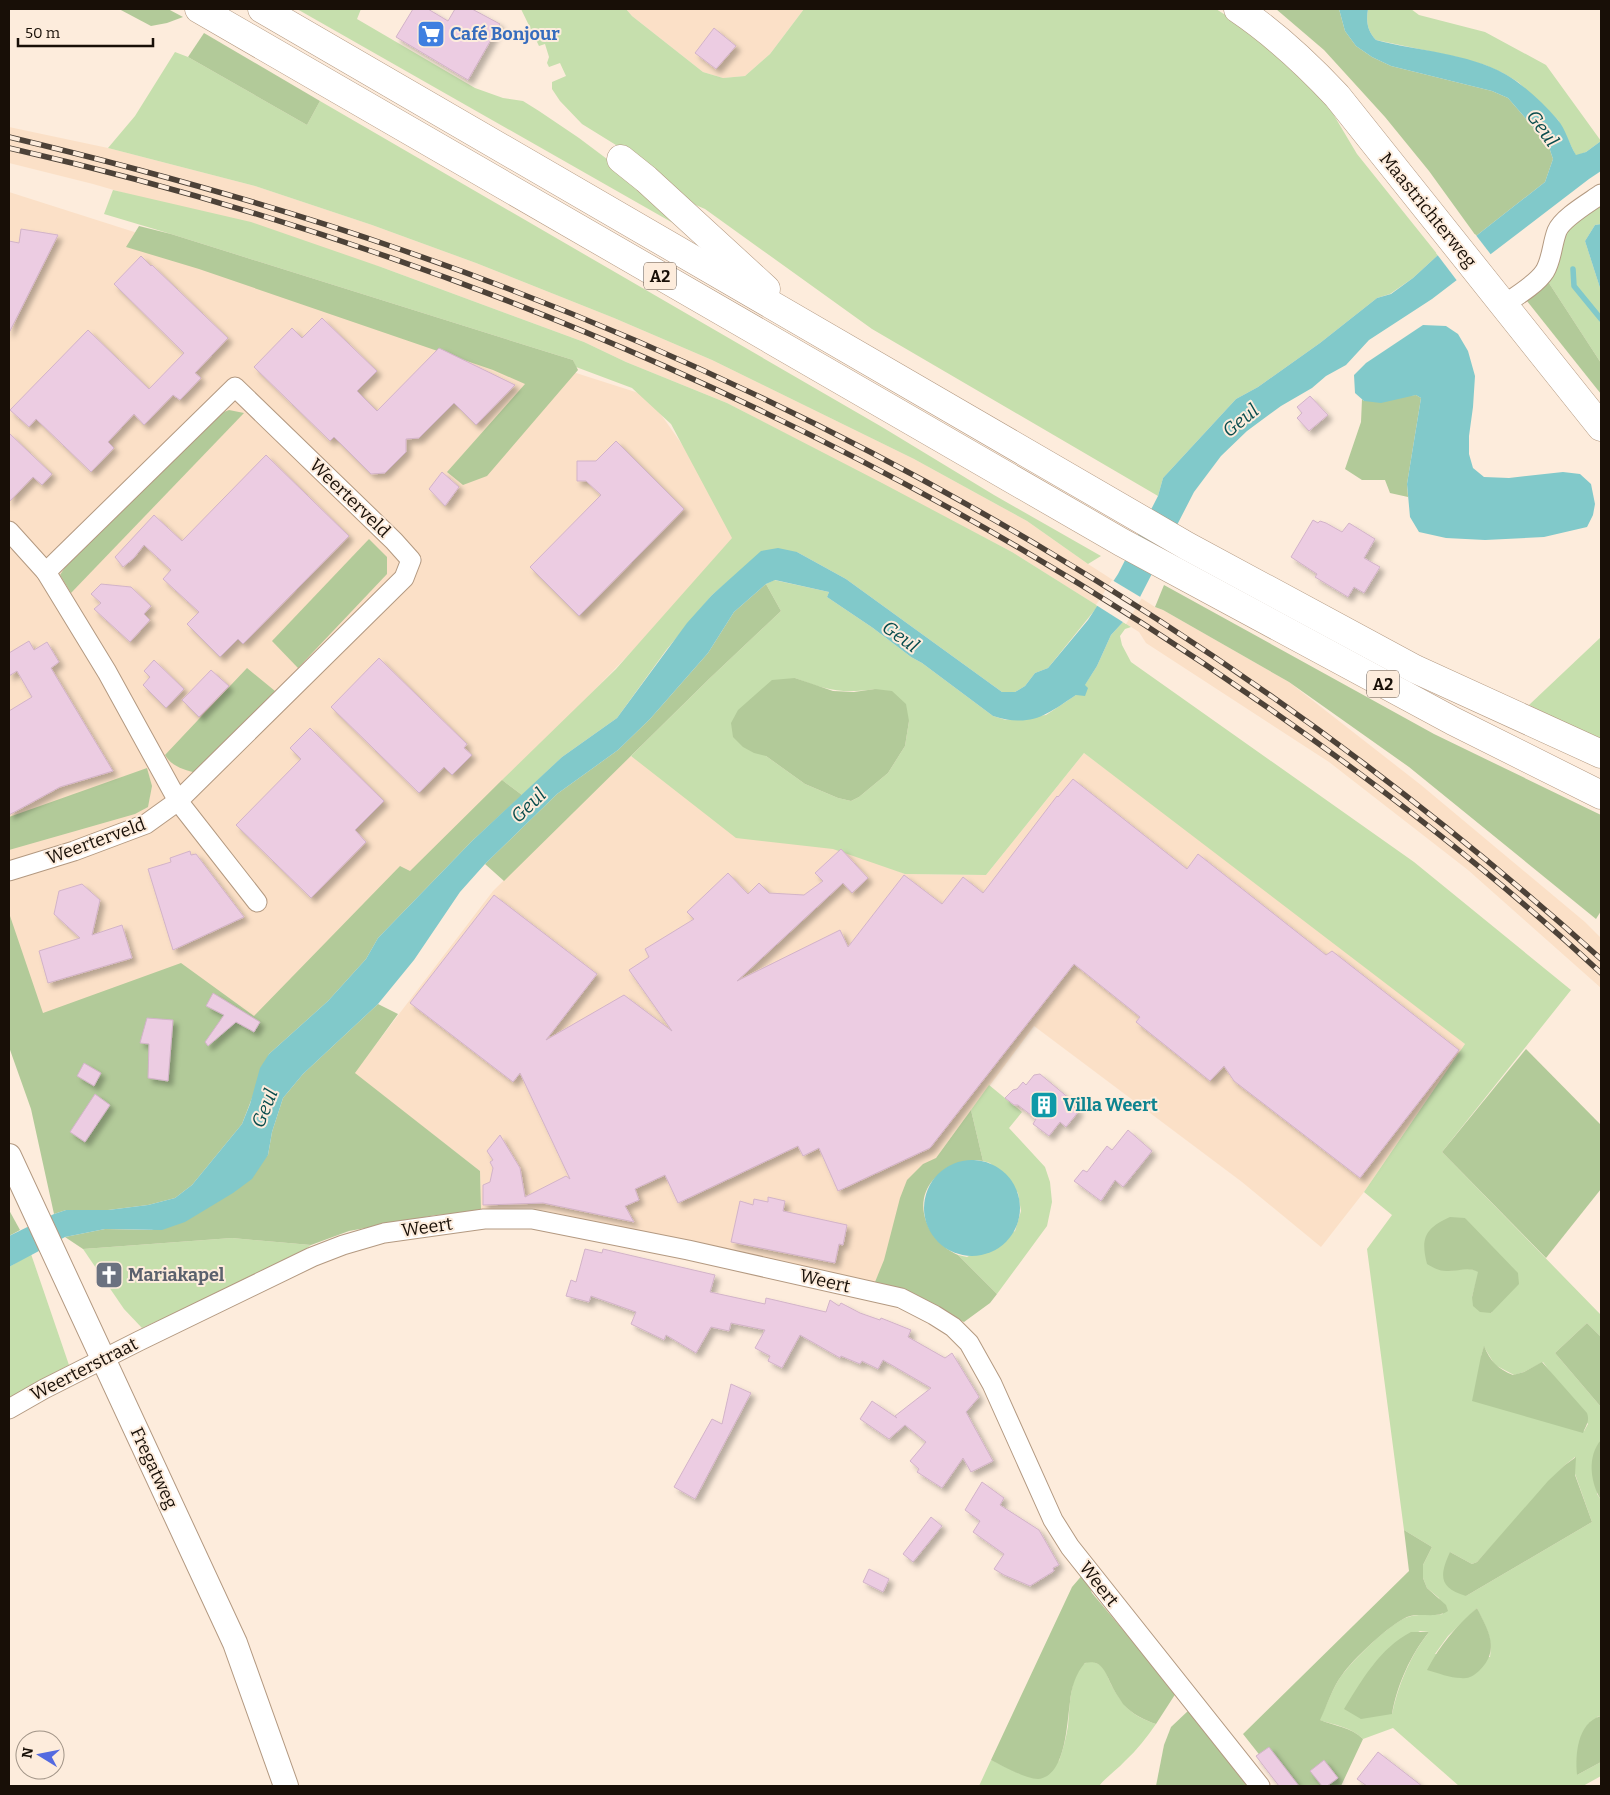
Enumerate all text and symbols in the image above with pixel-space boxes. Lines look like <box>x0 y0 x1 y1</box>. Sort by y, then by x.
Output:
scale bar <box>18 15 152 47</box>
supermarket icon: Café Bonjour <box>416 19 446 49</box>
place label: Café Bonjour <box>450 23 560 45</box>
text: 50 m <box>25 24 61 42</box>
water label: Geul <box>1522 105 1564 151</box>
street label: Maastrichterweg <box>1375 148 1481 272</box>
road number: A2 <box>644 262 676 290</box>
water label: Geul <box>1218 399 1263 442</box>
street label: Weerterveld <box>305 454 395 542</box>
water label: Geul <box>878 615 924 657</box>
road number: A2 <box>1367 671 1399 698</box>
water label: Geul <box>506 783 551 827</box>
street label: Weerterveld <box>43 813 149 869</box>
water label: Geul <box>246 1085 283 1131</box>
building icon: Villa Weert <box>1029 1090 1059 1120</box>
place label: Villa Weert <box>1063 1094 1158 1116</box>
street label: Weert <box>400 1212 454 1241</box>
church icon: Mariakapel <box>94 1260 124 1290</box>
place label: Mariakapel <box>128 1264 225 1286</box>
street label: Weert <box>798 1265 853 1298</box>
street label: Weerterstraat <box>27 1332 142 1405</box>
street label: Fregatweg <box>126 1424 182 1512</box>
street label: Weert <box>1075 1557 1124 1611</box>
north arrow <box>15 1730 65 1780</box>
text: N <box>18 1746 37 1760</box>

